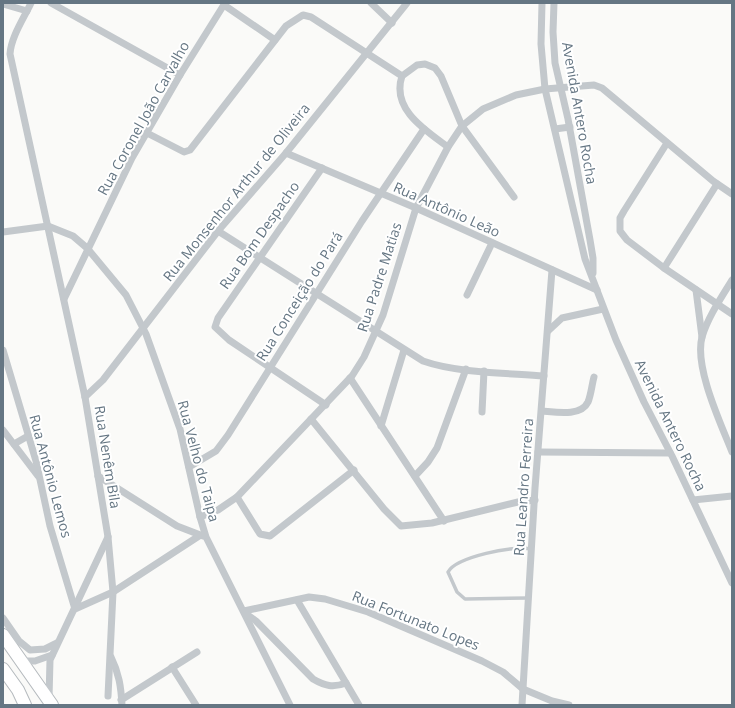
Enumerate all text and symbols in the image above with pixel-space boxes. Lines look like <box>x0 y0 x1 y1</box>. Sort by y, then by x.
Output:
street label: Rua Coronel João Carvalho <box>93 38 193 198</box>
street label: Avenida Antero Rocha <box>558 40 602 186</box>
street label: Rua Monsenhor Arthur de Oliveira <box>158 99 314 285</box>
street label: Rua Bom Despacho <box>215 177 303 293</box>
street label: Rua Antônio Leão <box>391 177 503 241</box>
street label: Rua Padre Matias <box>352 220 406 334</box>
street label: Rua Conceição do Pará <box>251 228 347 364</box>
street label: Avenida Antero Rocha <box>631 356 711 494</box>
street label: Rua Velho do Taipa <box>174 398 224 524</box>
street label: Rua Nenêm Bila <box>90 404 126 510</box>
street label: Rua Antônio Lemos <box>25 412 77 540</box>
street label: Rua Leandro Ferreira <box>509 418 537 556</box>
street label: Rua Fortunato Lopes <box>349 586 483 654</box>

